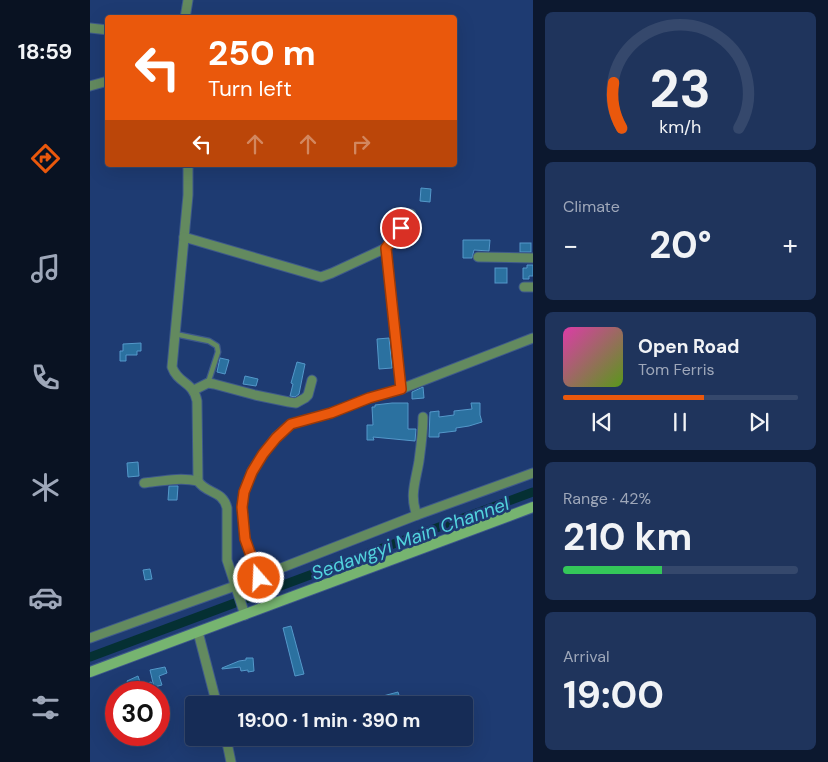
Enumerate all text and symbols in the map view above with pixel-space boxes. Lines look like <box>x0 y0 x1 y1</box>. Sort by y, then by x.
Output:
text: 250 m <box>208 30 316 76</box>
icon: left <box>125 35 190 100</box>
text: 18:59 <box>18 37 72 66</box>
text: 23 <box>650 55 711 123</box>
text: Turn left <box>208 74 292 103</box>
text: km/h <box>659 115 702 139</box>
icon: left <box>188 130 216 158</box>
icon: ahead <box>241 130 269 158</box>
icon: ahead <box>294 130 322 158</box>
icon: right <box>347 130 375 158</box>
icon: directions <box>28 141 63 176</box>
text: Climate <box>563 196 620 217</box>
pin <box>380 207 422 249</box>
icon: arrive <box>387 214 415 242</box>
text: 20° <box>649 220 712 270</box>
text: − <box>563 227 578 264</box>
text: + <box>783 227 798 264</box>
icon: music <box>28 251 63 286</box>
text: Open Road <box>638 334 740 359</box>
text: Tom Ferris <box>638 359 715 380</box>
icon: phone <box>28 360 63 395</box>
icon: previous <box>588 408 616 436</box>
icon: pause <box>666 408 694 436</box>
icon: next <box>745 408 773 436</box>
icon: climate <box>28 470 63 505</box>
text: Range · 42% <box>563 488 651 509</box>
water label: Sedawgyi Main Channel <box>308 491 513 586</box>
text: 210 km <box>563 512 692 562</box>
position arrow <box>232 551 284 603</box>
icon: car <box>28 580 63 615</box>
text: Arrival <box>563 646 610 667</box>
text: 19:00 <box>563 670 664 720</box>
speed limit sign: 30 <box>105 681 170 746</box>
icon: filters <box>28 690 63 725</box>
text: 19:00 · 1 min · 390 m <box>238 708 420 733</box>

